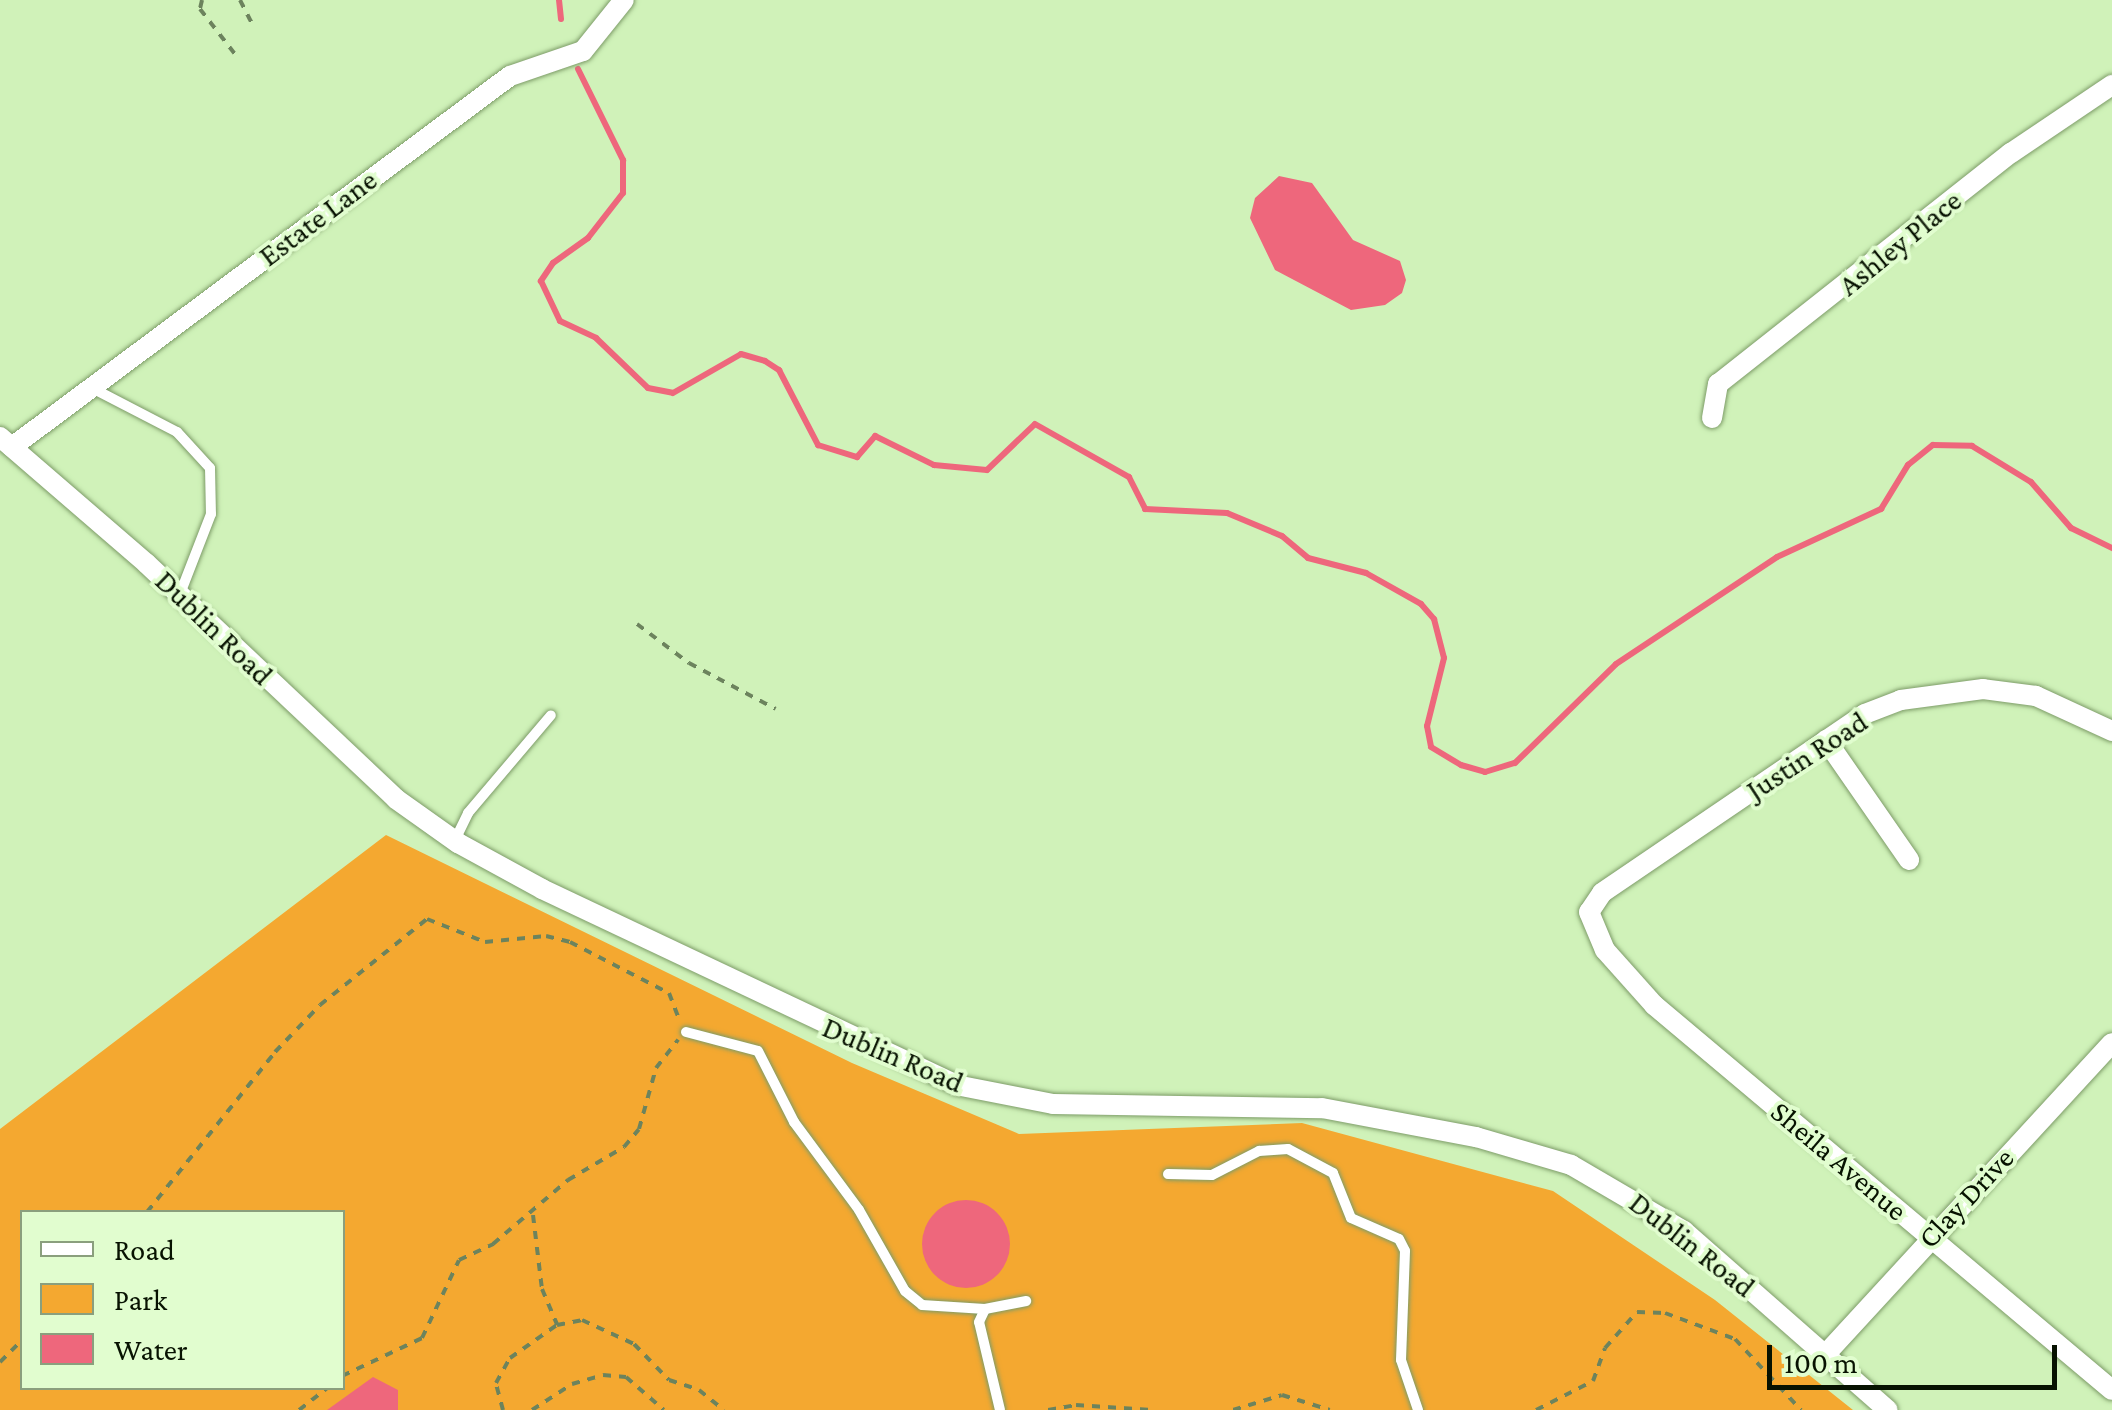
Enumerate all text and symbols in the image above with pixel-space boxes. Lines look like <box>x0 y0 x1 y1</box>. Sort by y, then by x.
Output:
street label: Estate Lane <box>252 162 384 274</box>
street label: Ashley Place <box>1831 183 1969 303</box>
street label: Dublin Road <box>148 563 280 693</box>
street label: Justin Road <box>1740 704 1874 808</box>
street label: Dublin Road <box>817 1009 969 1101</box>
street label: Sheila Avenue <box>1763 1094 1915 1228</box>
street label: Clay Drive <box>1911 1140 2021 1256</box>
street label: Dublin Road <box>1622 1185 1762 1305</box>
legend <box>20 1210 345 1390</box>
text: Road <box>114 1233 175 1266</box>
text: Park <box>114 1283 167 1316</box>
scale bar <box>1772 1325 2062 1387</box>
text: Water <box>114 1333 188 1366</box>
text: 100 m <box>1784 1346 1858 1379</box>

